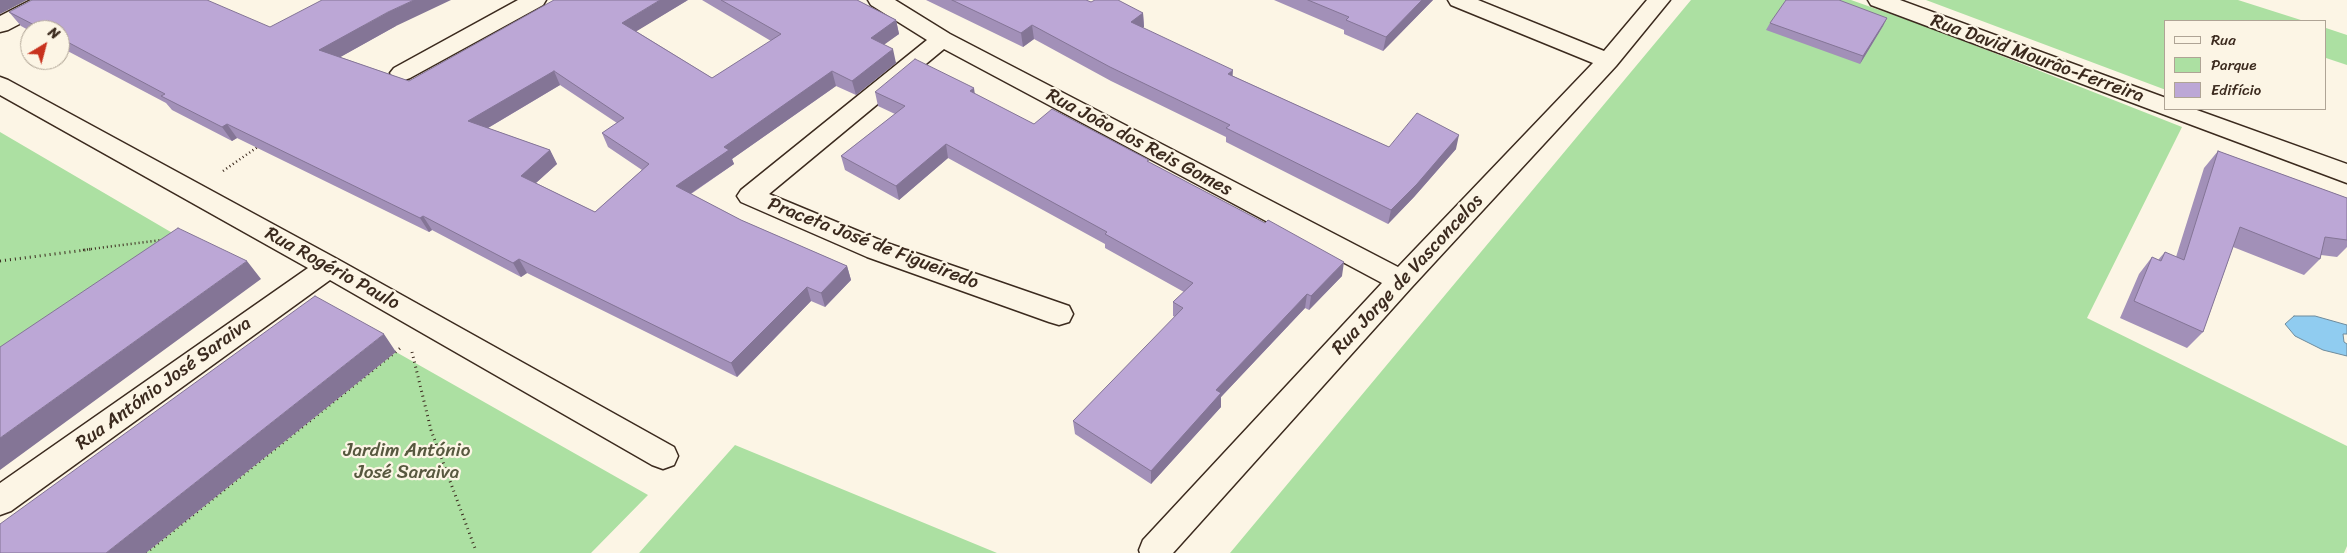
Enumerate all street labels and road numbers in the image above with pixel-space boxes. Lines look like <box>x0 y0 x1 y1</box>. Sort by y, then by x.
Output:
street label: Rua David Mourão-Ferreira <box>1927 10 2147 108</box>
street label: Rua João dos Reis Gomes <box>1042 84 1236 202</box>
street label: Rua Jorge de Vasconcelos <box>1328 190 1488 360</box>
street label: Praceta José de Figueiredo <box>764 193 982 295</box>
street label: Rua Rogério Paulo <box>261 223 403 315</box>
street label: Rua António José Saraiva <box>72 313 256 455</box>

